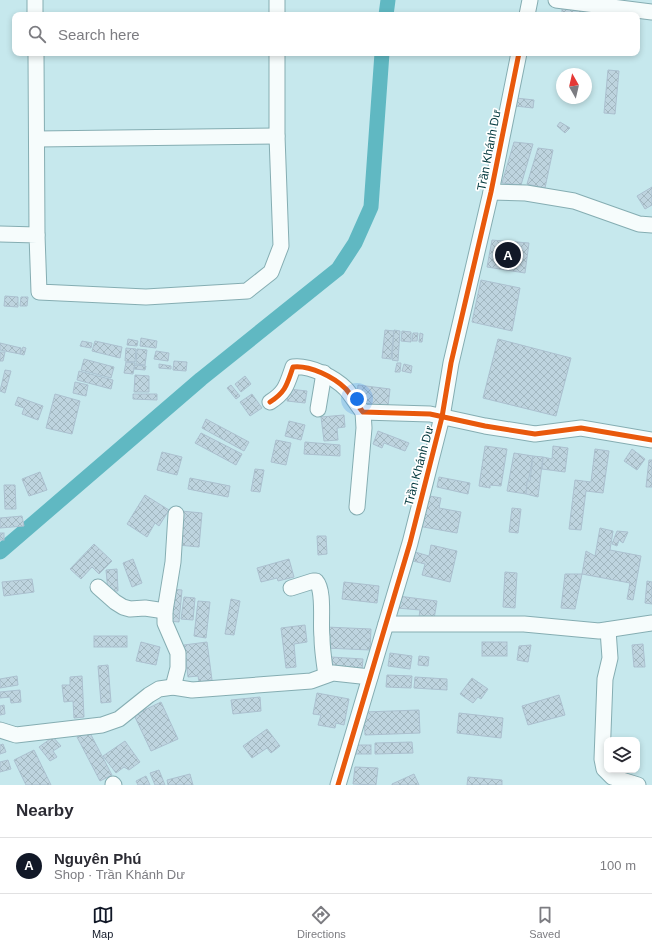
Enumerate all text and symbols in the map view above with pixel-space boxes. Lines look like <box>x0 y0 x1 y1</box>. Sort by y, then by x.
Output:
search box <box>12 12 640 56</box>
icon: search <box>26 23 48 45</box>
text: Search here <box>58 26 140 43</box>
north arrow <box>556 68 592 104</box>
street label: Trần Khánh Dư <box>474 108 504 192</box>
pin: A <box>495 240 521 270</box>
your location <box>347 389 367 409</box>
street label: Trần Khánh Dư <box>402 424 436 508</box>
map controls <box>604 737 640 773</box>
button: layers <box>604 737 640 773</box>
text: Nearby <box>16 801 74 820</box>
text: Nguyên Phú <box>54 850 142 867</box>
text: A <box>24 858 34 873</box>
text: 100 m <box>600 858 636 873</box>
text: Shop · Trần Khánh Dư <box>54 867 185 882</box>
tab: Map <box>92 904 114 940</box>
tab: Directions <box>297 904 346 940</box>
tab: Saved <box>529 904 560 940</box>

